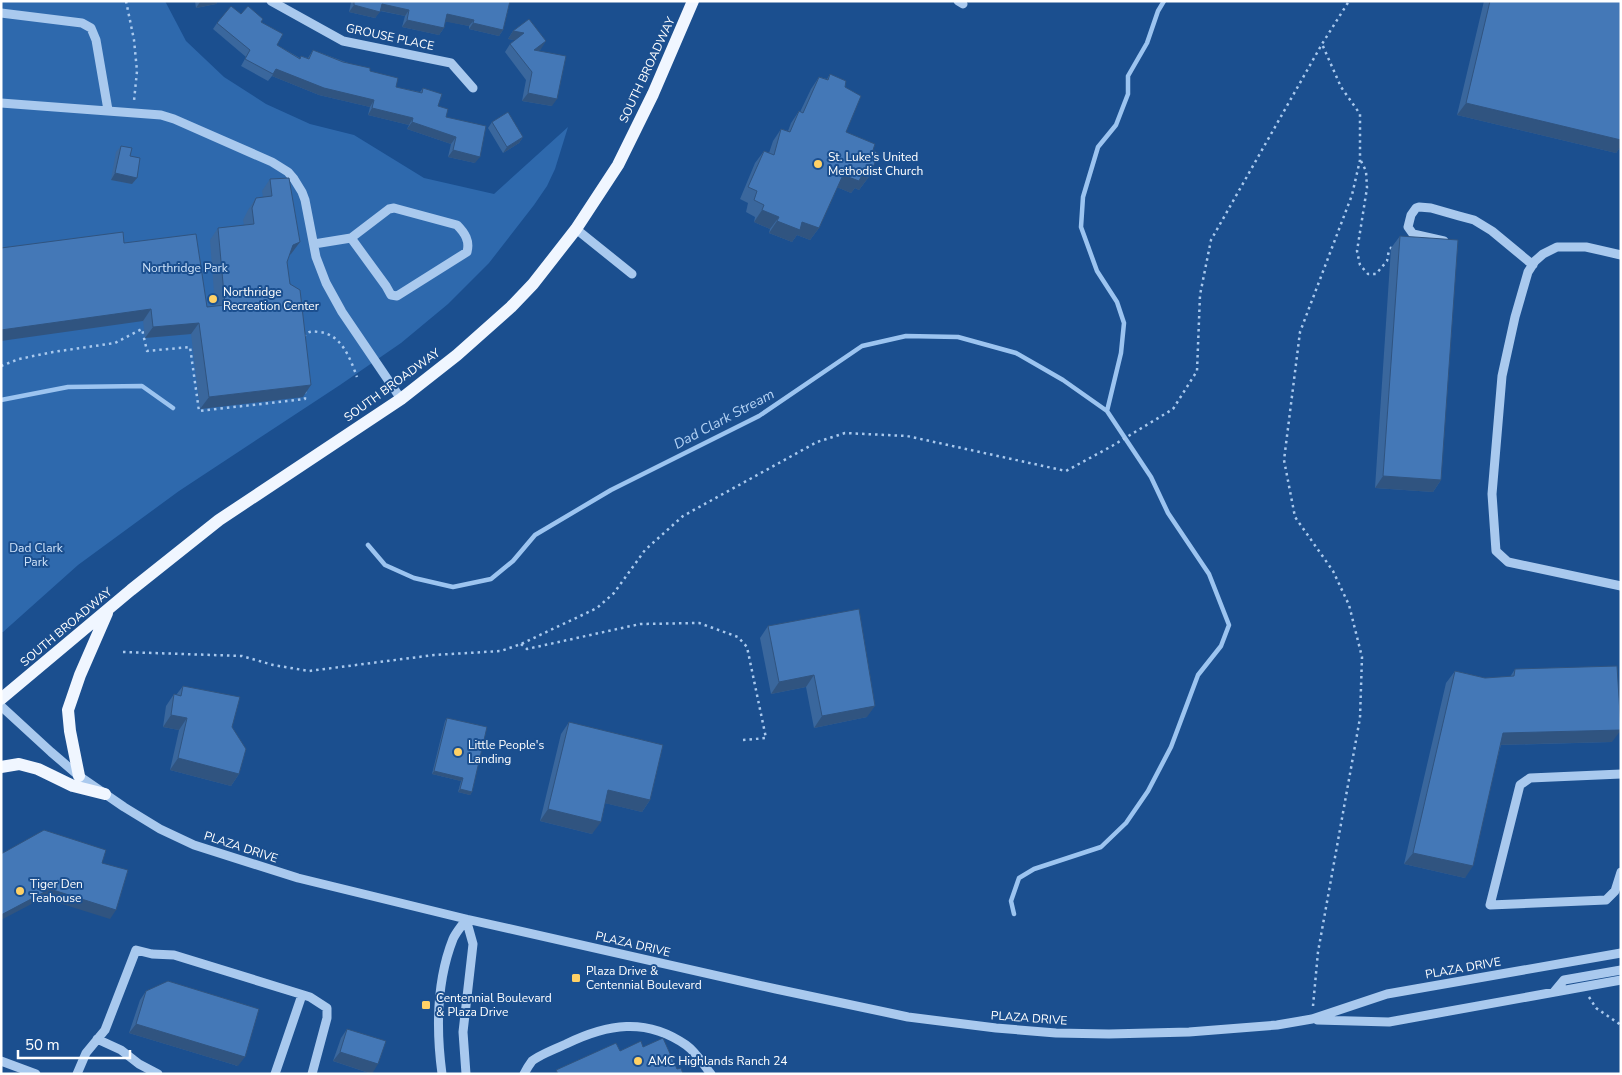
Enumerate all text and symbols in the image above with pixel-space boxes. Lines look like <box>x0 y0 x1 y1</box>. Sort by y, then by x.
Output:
street label: SOUTH BROADWAY <box>615 14 679 126</box>
street label: GROUSE PLACE <box>345 20 435 54</box>
place label: St. Luke's United Methodist Church <box>828 149 923 179</box>
marker: St. Luke's United Methodist Church <box>812 158 824 170</box>
park label: Northridge Park <box>142 260 229 276</box>
place label: Northridge Recreation Center <box>223 284 320 314</box>
marker: Northridge Recreation Center <box>207 293 219 305</box>
street label: SOUTH BROADWAY <box>341 344 444 425</box>
water label: Dad Clark Stream <box>670 384 778 454</box>
park label: Dad Clark Park <box>9 540 64 570</box>
street label: SOUTH BROADWAY <box>17 583 116 670</box>
place label: Little People's Landing <box>468 737 544 767</box>
marker: Little People's Landing <box>452 746 464 758</box>
street label: PLAZA DRIVE <box>202 828 280 866</box>
place label: Tiger Den Teahouse <box>30 876 83 906</box>
marker: Tiger Den Teahouse <box>14 885 26 897</box>
street label: PLAZA DRIVE <box>594 928 672 960</box>
street label: PLAZA DRIVE <box>1424 953 1502 983</box>
place label: Plaza Drive & Centennial Boulevard <box>586 963 702 993</box>
marker: Plaza Drive & Centennial Boulevard <box>570 972 582 984</box>
place label: Centennial Boulevard & Plaza Drive <box>436 990 552 1020</box>
marker: Centennial Boulevard & Plaza Drive <box>420 999 432 1011</box>
street label: PLAZA DRIVE <box>990 1007 1068 1029</box>
scale bar <box>18 1028 130 1060</box>
text: 50 m <box>25 1035 60 1055</box>
place label: AMC Highlands Ranch 24 <box>648 1053 788 1069</box>
marker: AMC Highlands Ranch 24 <box>632 1055 644 1067</box>

